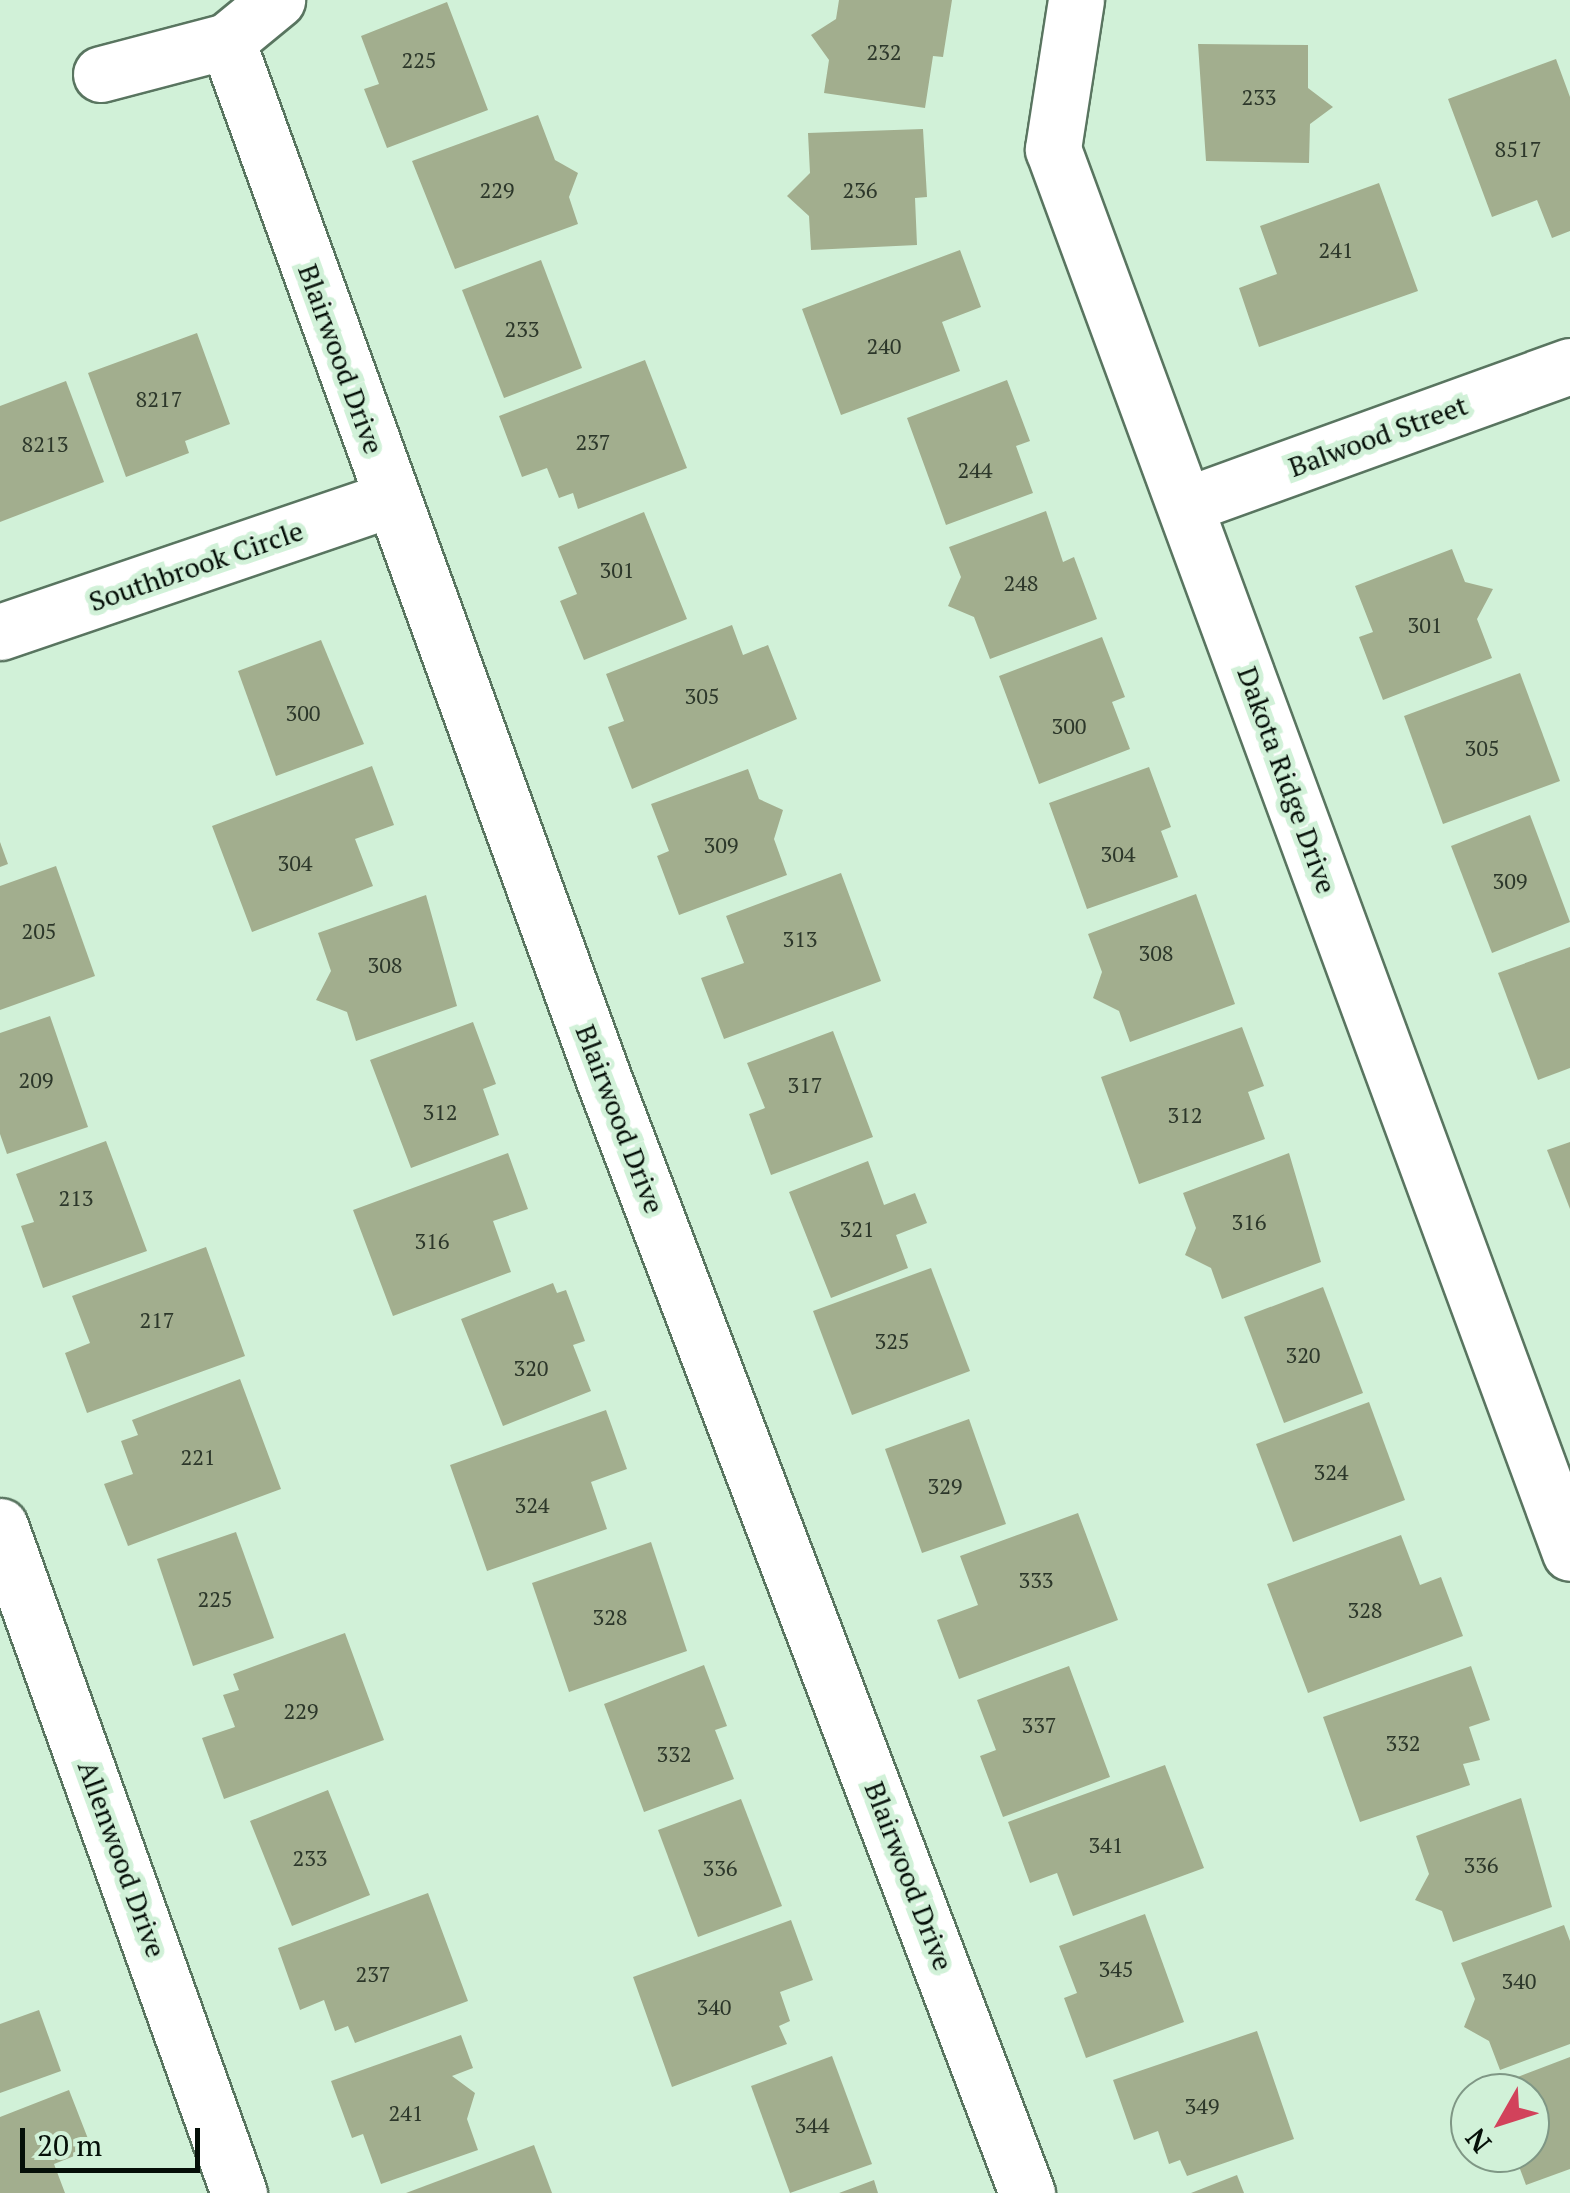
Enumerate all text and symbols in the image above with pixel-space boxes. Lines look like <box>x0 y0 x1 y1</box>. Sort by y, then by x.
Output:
house number: 232 <box>866 39 902 65</box>
house number: 225 <box>401 47 437 73</box>
house number: 233 <box>1241 84 1277 110</box>
house number: 8517 <box>1495 136 1541 162</box>
house number: 229 <box>479 177 515 203</box>
house number: 236 <box>842 177 878 203</box>
house number: 241 <box>1318 237 1354 263</box>
street label: Blairwood Drive <box>291 260 391 458</box>
house number: 233 <box>504 316 540 342</box>
house number: 240 <box>866 333 902 359</box>
house number: 8217 <box>136 386 182 412</box>
street label: Balwood Street <box>1284 388 1472 484</box>
house number: 237 <box>575 429 611 455</box>
house number: 8213 <box>22 431 68 457</box>
house number: 244 <box>957 457 993 483</box>
street label: Southbrook Circle <box>84 514 308 618</box>
house number: 301 <box>599 557 635 583</box>
house number: 248 <box>1003 570 1039 596</box>
house number: 301 <box>1407 612 1443 638</box>
street label: Dakota Ridge Drive <box>1230 662 1344 898</box>
house number: 305 <box>684 683 720 709</box>
house number: 300 <box>285 700 321 726</box>
house number: 300 <box>1051 713 1087 739</box>
house number: 305 <box>1464 735 1500 761</box>
house number: 309 <box>703 832 739 858</box>
house number: 304 <box>1100 841 1136 867</box>
house number: 304 <box>277 850 313 876</box>
house number: 309 <box>1492 868 1528 894</box>
house number: 205 <box>21 918 57 944</box>
house number: 313 <box>782 926 818 952</box>
house number: 308 <box>1138 940 1174 966</box>
house number: 308 <box>367 952 403 978</box>
street label: Blairwood Drive <box>569 1020 671 1218</box>
house number: 209 <box>18 1067 54 1093</box>
house number: 317 <box>787 1072 823 1098</box>
house number: 312 <box>422 1099 458 1125</box>
house number: 312 <box>1167 1102 1203 1128</box>
house number: 213 <box>58 1185 94 1211</box>
house number: 316 <box>1231 1209 1267 1235</box>
house number: 321 <box>839 1216 875 1242</box>
house number: 316 <box>414 1228 450 1254</box>
house number: 217 <box>139 1307 175 1333</box>
house number: 325 <box>874 1328 910 1354</box>
house number: 320 <box>1285 1342 1321 1368</box>
house number: 320 <box>513 1355 549 1381</box>
house number: 221 <box>180 1444 216 1470</box>
house number: 324 <box>1313 1459 1349 1485</box>
house number: 329 <box>927 1473 963 1499</box>
house number: 324 <box>514 1492 550 1518</box>
house number: 333 <box>1018 1567 1054 1593</box>
house number: 225 <box>197 1586 233 1612</box>
house number: 328 <box>1347 1597 1383 1623</box>
house number: 328 <box>592 1604 628 1630</box>
house number: 229 <box>283 1698 319 1724</box>
house number: 337 <box>1021 1712 1057 1738</box>
house number: 332 <box>1385 1730 1421 1756</box>
house number: 332 <box>656 1741 692 1767</box>
street label: Allenwood Drive <box>71 1756 173 1962</box>
street label: Blairwood Drive <box>858 1777 960 1975</box>
house number: 341 <box>1088 1832 1124 1858</box>
house number: 233 <box>292 1845 328 1871</box>
house number: 336 <box>1463 1852 1499 1878</box>
house number: 336 <box>702 1855 738 1881</box>
house number: 345 <box>1098 1956 1134 1982</box>
house number: 237 <box>355 1961 391 1987</box>
house number: 340 <box>1501 1968 1537 1994</box>
house number: 340 <box>696 1994 732 2020</box>
north arrow <box>1450 2073 1550 2173</box>
house number: 349 <box>1184 2093 1220 2119</box>
house number: 241 <box>388 2100 424 2126</box>
scale bar <box>25 2108 205 2170</box>
house number: 344 <box>794 2112 830 2138</box>
text: N <box>1457 2121 1499 2161</box>
text: 20 m <box>37 2125 102 2165</box>

